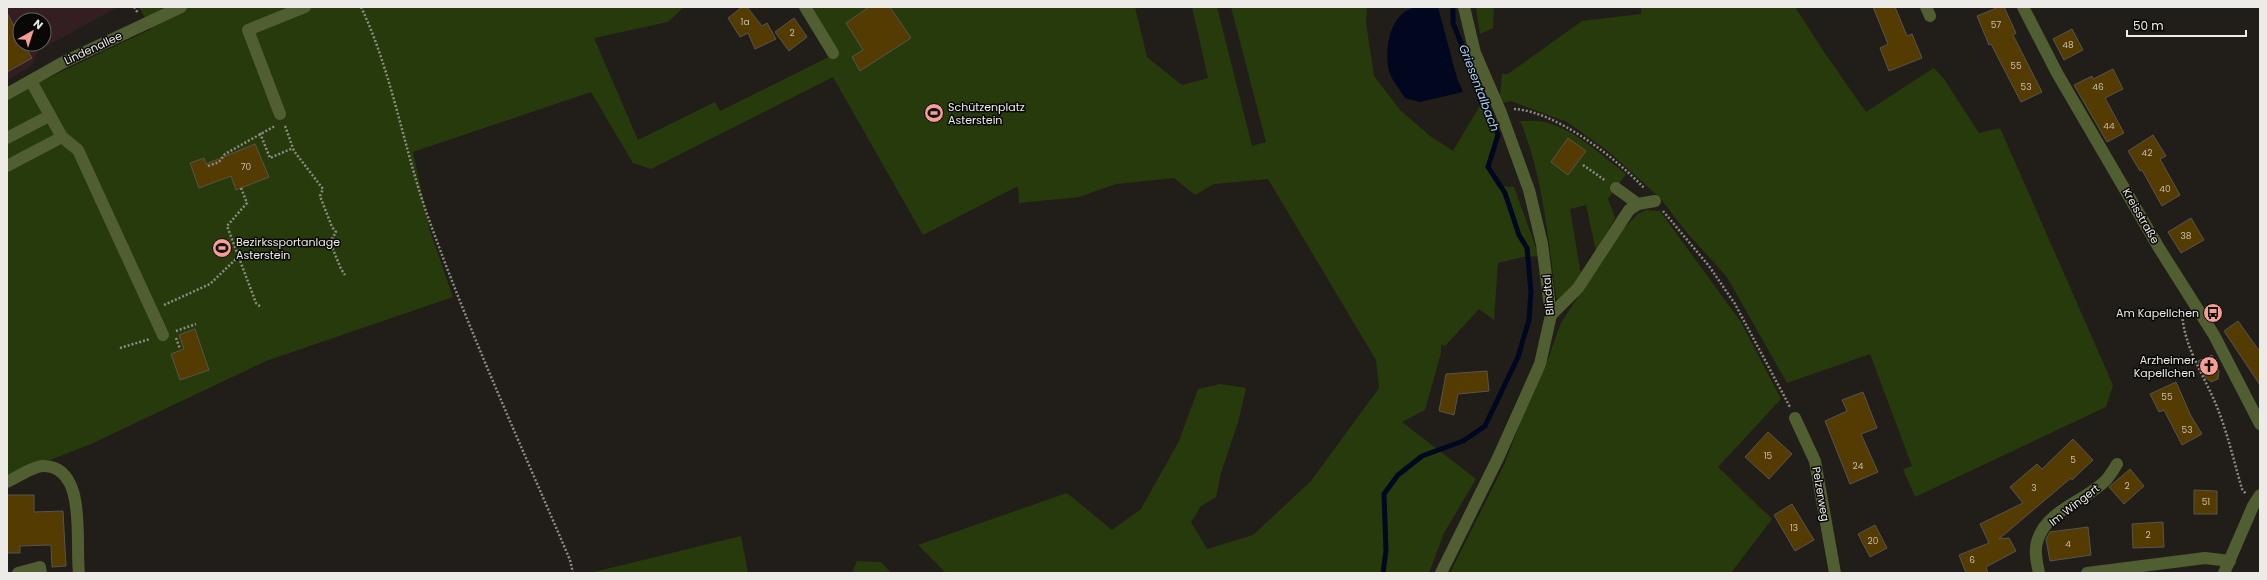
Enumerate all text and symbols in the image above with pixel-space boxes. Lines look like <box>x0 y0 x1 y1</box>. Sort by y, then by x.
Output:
north arrow <box>12 12 52 52</box>
scale bar <box>2127 12 2246 38</box>
text: N <box>30 15 47 33</box>
house number: 1a <box>741 16 749 28</box>
text: 50 m <box>2133 17 2164 34</box>
house number: 57 <box>1991 19 2001 31</box>
house number: 2 <box>789 27 795 39</box>
street label: Lindenallee <box>61 28 125 68</box>
house number: 48 <box>2062 39 2074 51</box>
water label: Griesentalbach <box>1455 42 1504 134</box>
house number: 55 <box>2010 60 2022 72</box>
house number: 53 <box>2021 81 2031 93</box>
house number: 46 <box>2092 81 2104 93</box>
place label: Schützenplatz Asterstein <box>948 99 1025 128</box>
sports icon: Schützenplatz Asterstein <box>923 102 945 124</box>
house number: 44 <box>2103 120 2115 132</box>
house number: 42 <box>2142 147 2152 159</box>
house number: 70 <box>241 161 252 173</box>
house number: 40 <box>2159 183 2171 195</box>
street label: Kreisstraße <box>2119 185 2163 247</box>
house number: 38 <box>2181 230 2192 242</box>
place label: Bezirkssportanlage Asterstein <box>236 234 340 263</box>
sports icon: Bezirkssportanlage Asterstein <box>211 237 233 259</box>
street label: Blindtal <box>1538 274 1558 316</box>
bus stop icon: Am Kapellchen <box>2202 302 2224 324</box>
place label: Am Kapellchen <box>2116 305 2199 321</box>
place label: Arzheimer Kapellchen <box>2134 352 2195 381</box>
church icon: Arzheimer Kapellchen <box>2198 355 2220 377</box>
house number: 55 <box>2161 391 2173 403</box>
house number: 53 <box>2182 424 2192 436</box>
house number: 15 <box>1764 450 1773 462</box>
house number: 5 <box>2070 454 2076 466</box>
house number: 24 <box>1853 460 1864 472</box>
street label: Pelzerweg <box>1808 465 1834 523</box>
street label: Im Wingert <box>2046 480 2102 530</box>
house number: 2 <box>2124 480 2130 492</box>
house number: 3 <box>2031 482 2037 494</box>
house number: 51 <box>2202 496 2210 508</box>
house number: 13 <box>1790 522 1798 534</box>
house number: 2 <box>2145 529 2151 541</box>
house number: 20 <box>1868 535 1879 547</box>
house number: 4 <box>2065 538 2071 550</box>
house number: 6 <box>1969 554 1975 566</box>

